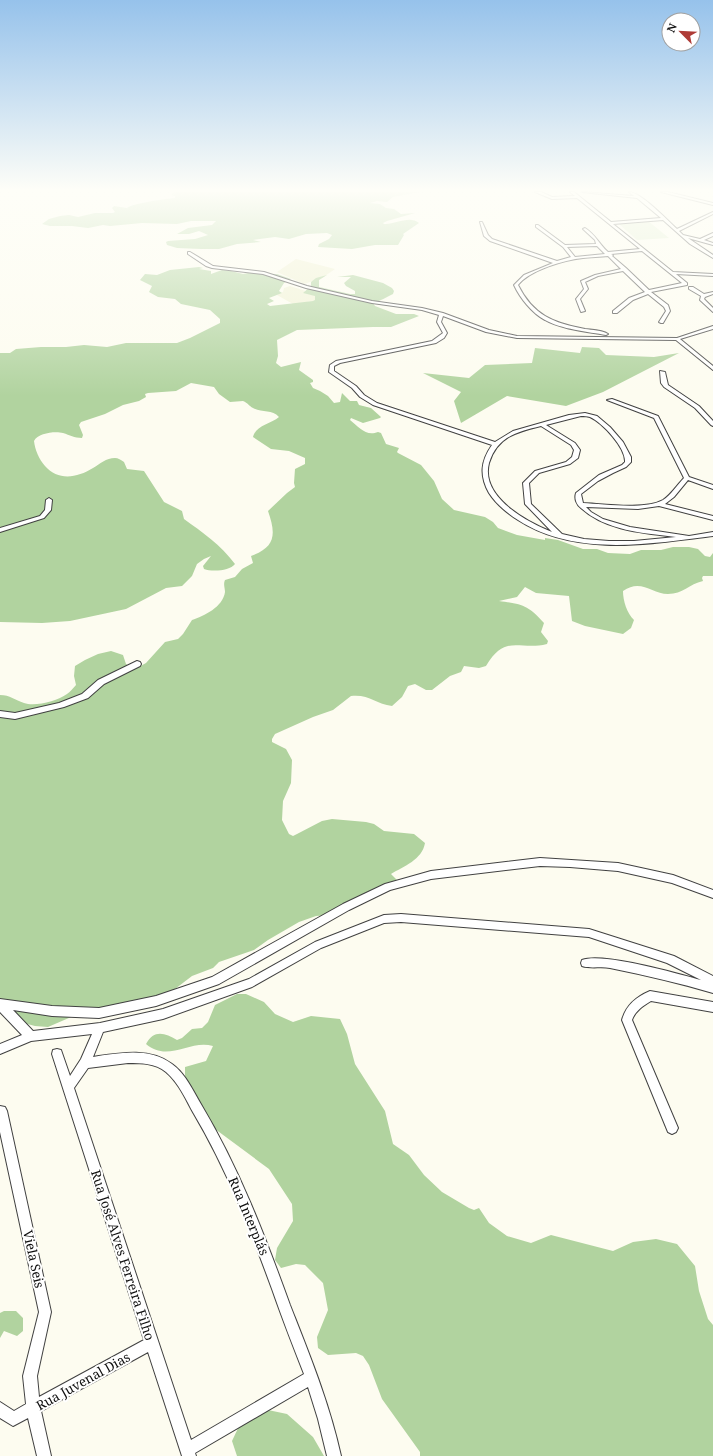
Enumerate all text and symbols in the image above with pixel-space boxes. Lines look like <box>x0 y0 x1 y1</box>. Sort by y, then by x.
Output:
north arrow <box>661 12 701 52</box>
text: N <box>663 20 680 35</box>
street label: Rua José Alves Ferreira Filho <box>87 1167 159 1343</box>
street label: Rua Interplás <box>224 1174 274 1258</box>
street label: Viela Seis <box>19 1228 49 1290</box>
street label: Rua Juvenal Dias <box>33 1348 133 1414</box>

